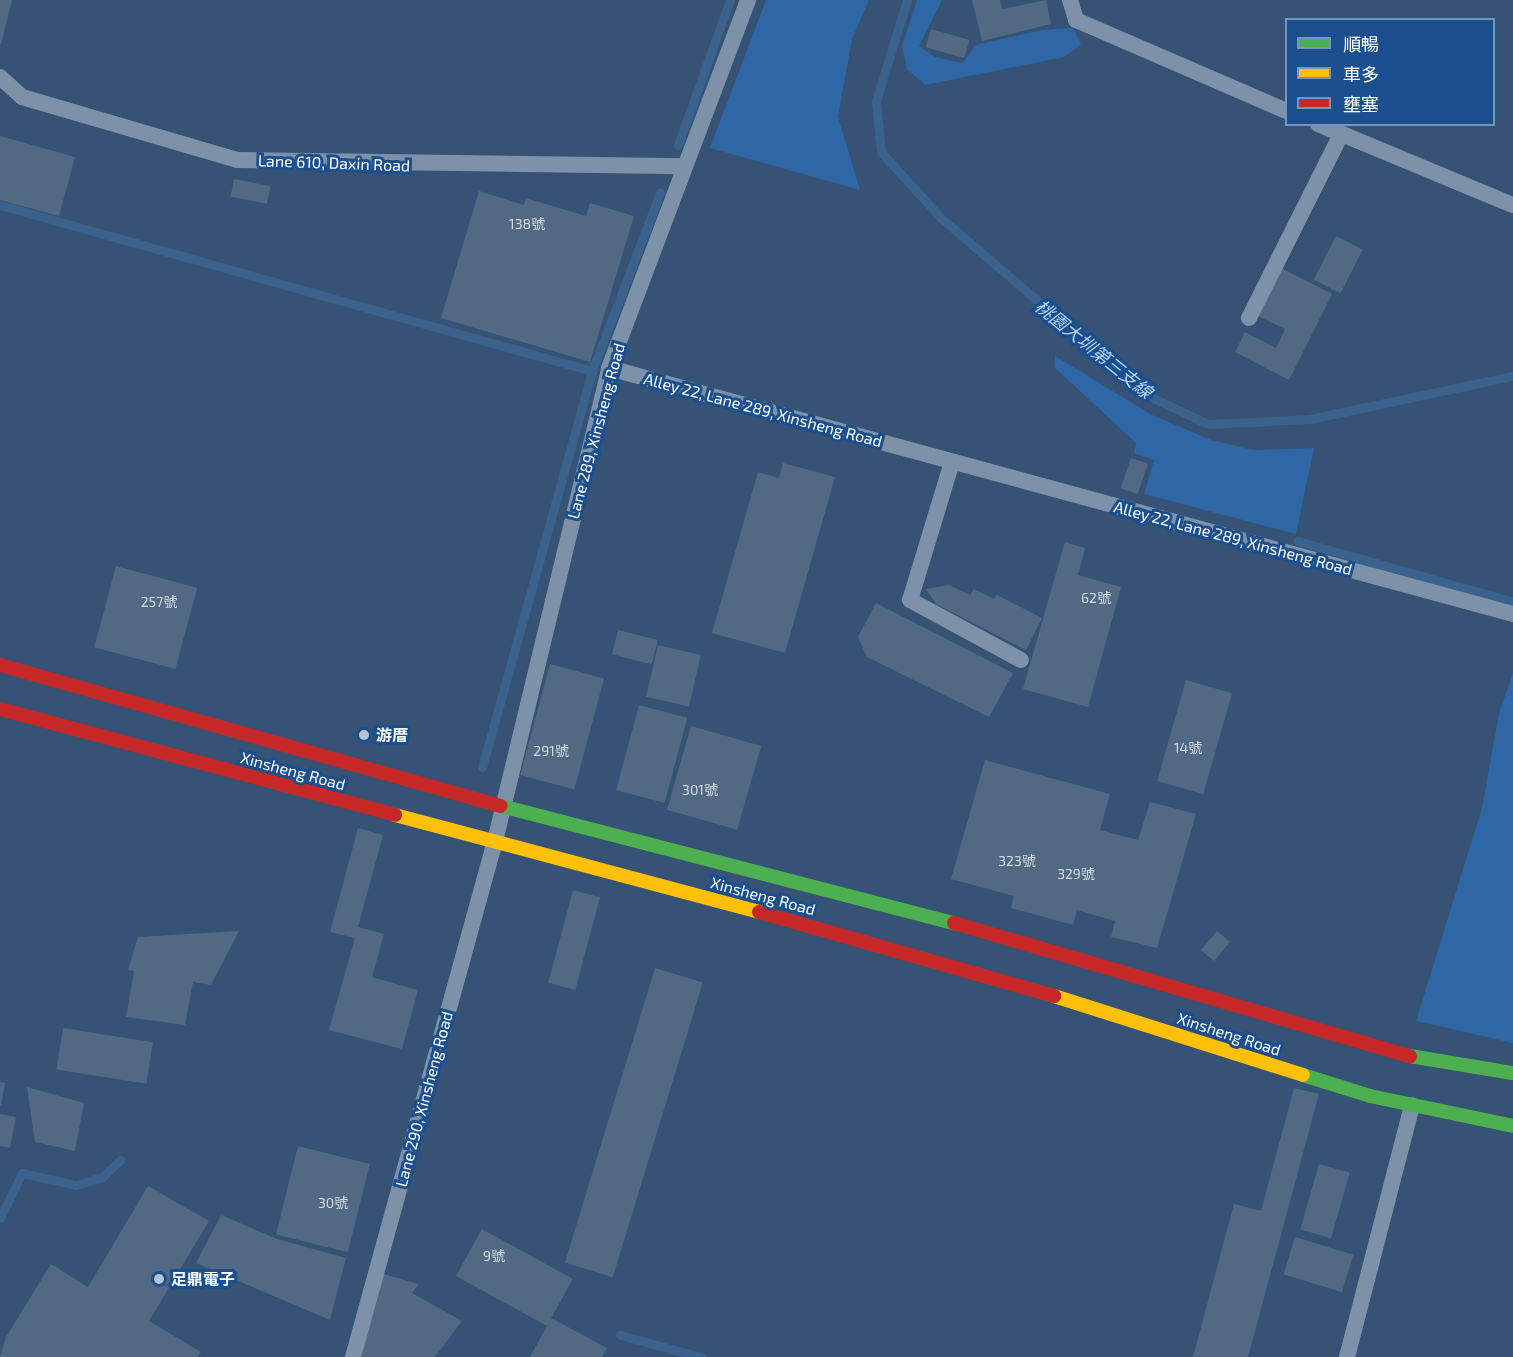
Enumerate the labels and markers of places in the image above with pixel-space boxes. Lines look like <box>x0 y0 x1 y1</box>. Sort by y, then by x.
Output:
place label: 游厝 <box>376 725 408 745</box>
marker: 游厝 <box>357 728 371 742</box>
place label: 足鼎電子 <box>171 1269 235 1289</box>
marker: 足鼎電子 <box>152 1272 166 1286</box>

